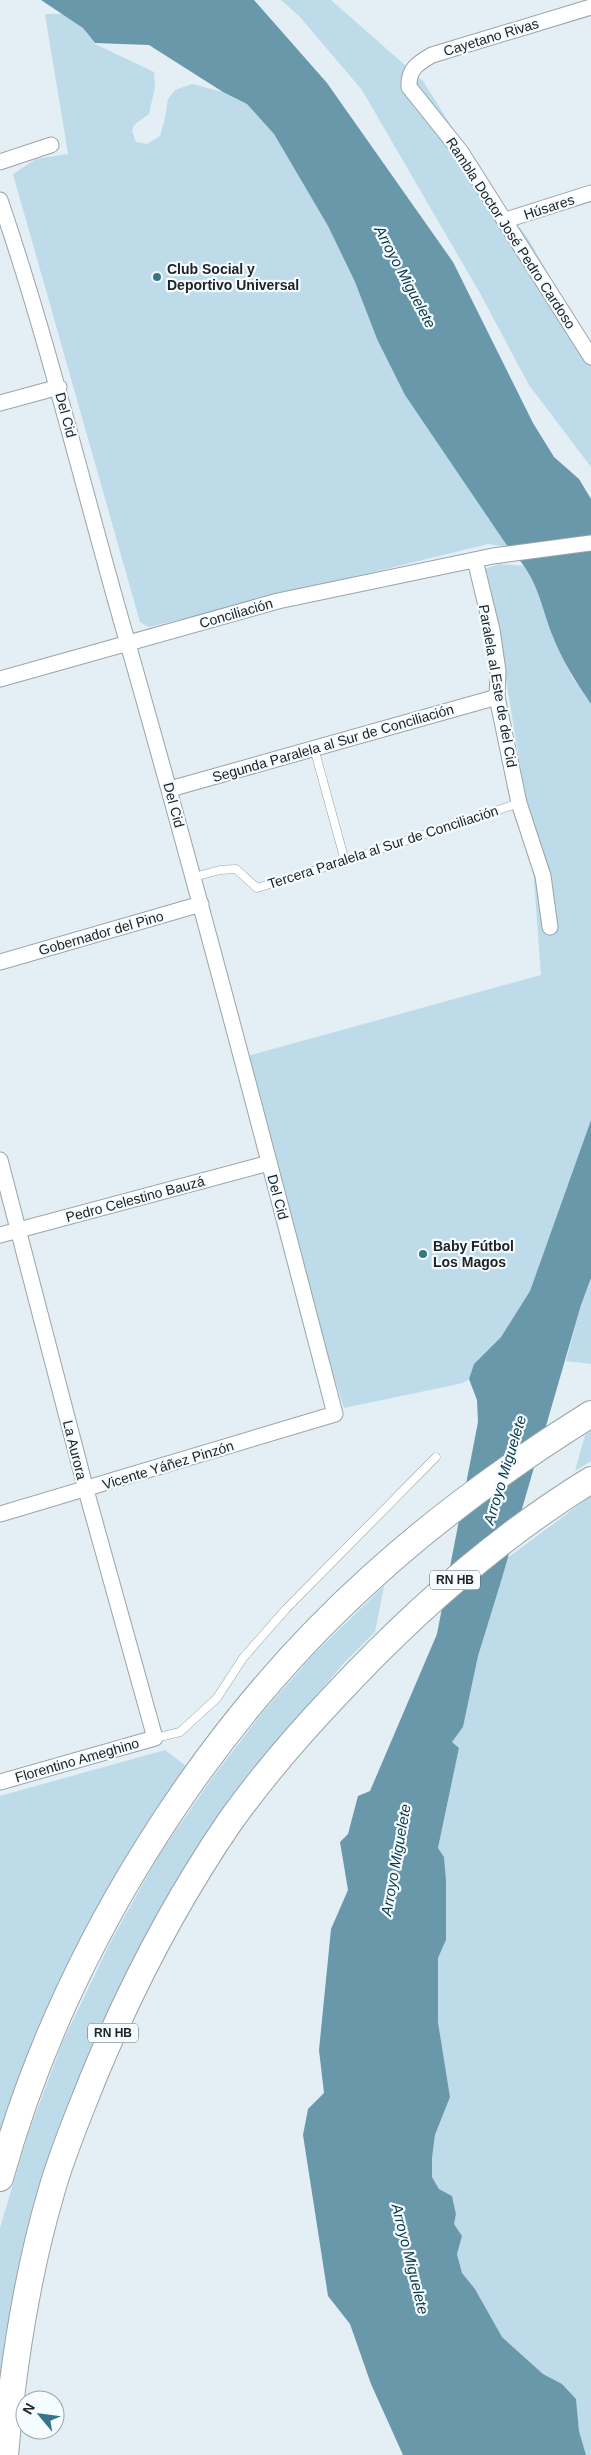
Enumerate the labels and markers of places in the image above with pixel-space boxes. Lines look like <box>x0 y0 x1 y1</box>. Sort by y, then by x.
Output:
place label: Club Social y Deportivo Universal <box>167 261 299 293</box>
marker: Club Social y Deportivo Universal <box>151 271 163 283</box>
place label: Baby Fútbol Los Magos <box>433 1238 514 1270</box>
marker: Baby Fútbol Los Magos <box>417 1248 429 1260</box>

